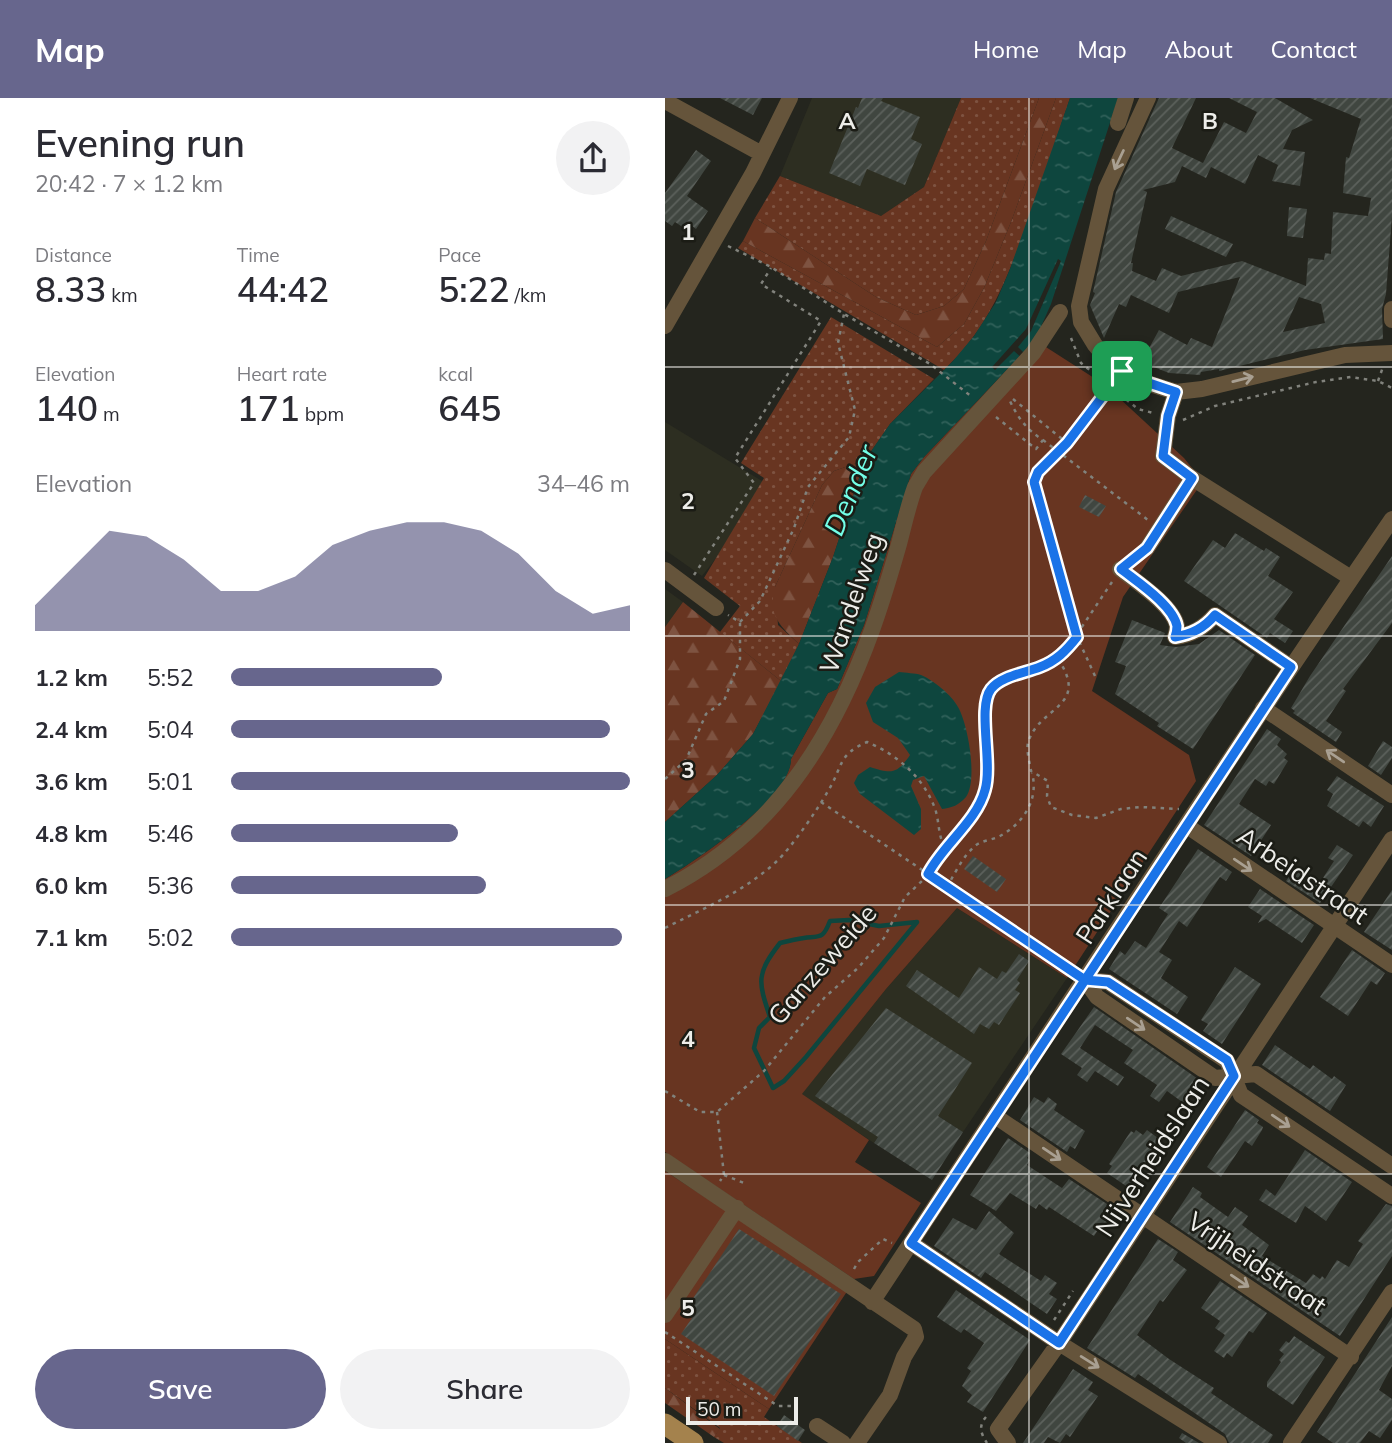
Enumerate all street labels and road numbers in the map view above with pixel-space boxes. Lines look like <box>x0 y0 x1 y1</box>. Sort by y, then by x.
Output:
street label: Wandelweg <box>812 528 890 678</box>
street label: Arbeidstraat <box>1231 819 1375 931</box>
street label: Parklaan <box>1068 842 1154 950</box>
street label: Ganzeweide <box>760 897 884 1031</box>
street label: Nijverheidslaan <box>1088 1069 1216 1243</box>
street label: Vrijheidstraat <box>1181 1204 1333 1322</box>

